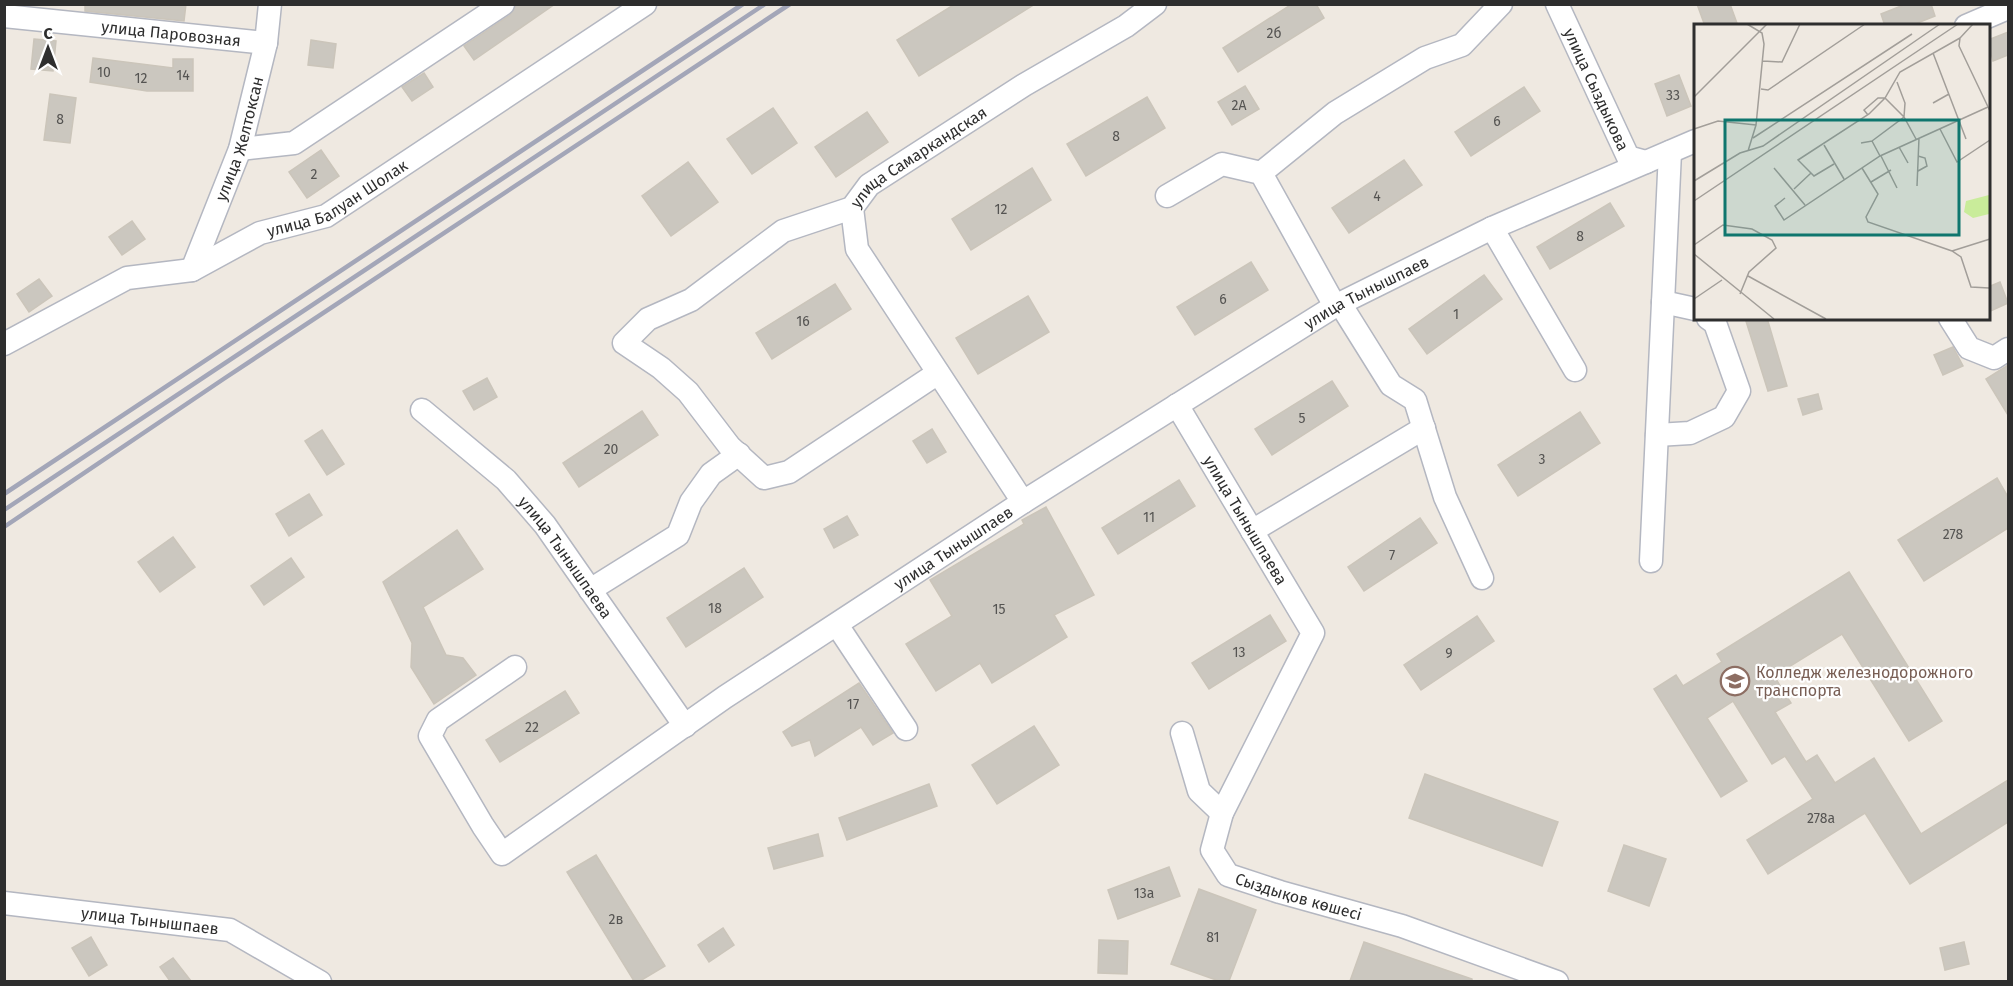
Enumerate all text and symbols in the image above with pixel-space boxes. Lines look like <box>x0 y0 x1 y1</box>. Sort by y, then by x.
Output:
street label: улица Паровозная <box>100 17 242 50</box>
north arrow <box>18 18 78 78</box>
text: С <box>43 24 53 43</box>
inset map <box>1694 24 1989 320</box>
house number: 2б <box>1266 25 1282 42</box>
street label: улица Сыздыкова <box>1560 25 1633 154</box>
house number: 10 <box>97 64 111 81</box>
house number: 14 <box>176 67 190 84</box>
house number: 12 <box>135 70 148 87</box>
street label: улица Желтоксан <box>211 74 267 204</box>
house number: 33 <box>1666 87 1680 104</box>
house number: 2А <box>1232 97 1246 114</box>
street label: улица Самаркандская <box>846 103 990 212</box>
house number: 8 <box>56 111 64 128</box>
house number: 6 <box>1493 113 1501 130</box>
house number: 8 <box>1112 128 1120 145</box>
street label: улица Балуан Шолак <box>265 155 412 241</box>
house number: 2 <box>311 166 318 183</box>
house number: 4 <box>1373 188 1381 205</box>
house number: 12 <box>995 201 1008 218</box>
house number: 8 <box>1576 228 1584 245</box>
street label: улица Тынышпаев <box>1300 252 1432 333</box>
house number: 6 <box>1219 291 1227 308</box>
house number: 1 <box>1453 306 1459 323</box>
house number: 16 <box>796 313 810 330</box>
house number: 5 <box>1298 410 1306 427</box>
house number: 20 <box>604 441 619 458</box>
house number: 3 <box>1539 451 1546 468</box>
street label: улица Тынышпаева <box>1199 452 1291 588</box>
street label: улица Тынышпаева <box>514 492 616 622</box>
street label: улица Тынышпаев <box>890 502 1016 594</box>
house number: 11 <box>1143 509 1155 526</box>
house number: 278 <box>1943 526 1963 543</box>
house number: 7 <box>1389 547 1395 564</box>
house number: 18 <box>708 600 722 617</box>
house number: 15 <box>992 601 1006 618</box>
house number: 13 <box>1232 644 1246 661</box>
house number: 9 <box>1445 645 1453 662</box>
place label: Колледж железнодорожного транспорта <box>1756 663 1973 700</box>
school or university icon: Колледж железнодорожного транспорта <box>1719 665 1751 697</box>
house number: 17 <box>847 696 859 713</box>
house number: 22 <box>525 719 539 736</box>
house number: 278а <box>1807 810 1835 827</box>
street label: Сыздықов көшесі <box>1233 869 1364 924</box>
house number: 13а <box>1134 885 1154 902</box>
street label: улица Тынышпаев <box>80 903 220 939</box>
house number: 2в <box>609 911 624 928</box>
house number: 81 <box>1206 929 1220 946</box>

